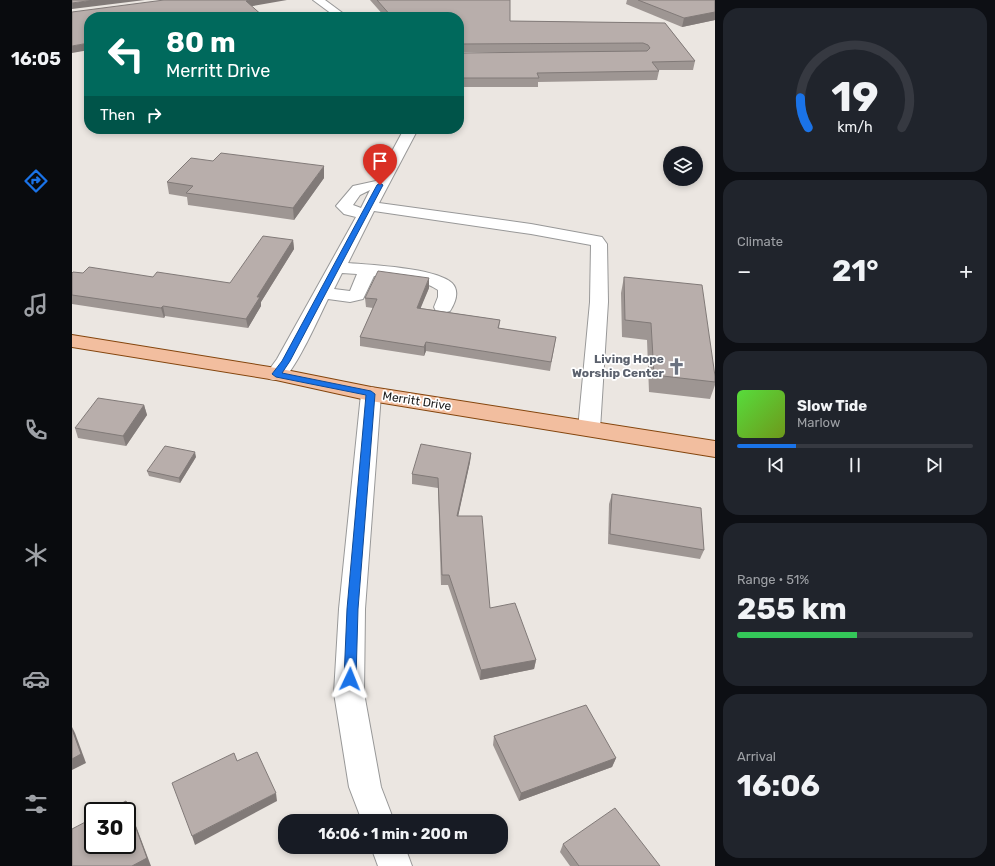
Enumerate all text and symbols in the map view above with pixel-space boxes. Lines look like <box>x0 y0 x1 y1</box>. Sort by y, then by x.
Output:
text: 80 m <box>166 26 236 59</box>
icon: left <box>100 28 152 80</box>
text: 16:05 <box>11 48 61 70</box>
text: Merritt Drive <box>166 60 270 82</box>
text: 19 <box>831 72 879 121</box>
icon: right <box>143 104 165 126</box>
text: Then <box>100 106 135 124</box>
text: km/h <box>837 118 873 135</box>
pin <box>363 144 397 185</box>
map controls <box>663 146 703 186</box>
button: layers <box>663 146 703 186</box>
icon: arrive <box>369 150 391 172</box>
icon: directions <box>22 167 50 195</box>
text: Climate <box>737 234 783 249</box>
text: 21° <box>832 253 879 289</box>
text: − <box>737 258 751 285</box>
text: + <box>959 258 973 285</box>
icon: music <box>22 291 50 319</box>
place label: Living Hope Worship Center <box>572 352 665 380</box>
church icon: Living Hope Worship Center <box>667 356 687 376</box>
street label: Merritt Drive <box>382 389 453 413</box>
text: Slow Tide <box>797 397 867 415</box>
text: Marlow <box>797 415 840 430</box>
icon: phone <box>22 416 50 444</box>
icon: previous <box>765 454 787 476</box>
icon: pause <box>844 454 866 476</box>
icon: next <box>923 454 945 476</box>
icon: climate <box>22 541 50 569</box>
text: Range · 51% <box>737 572 809 587</box>
text: 255 km <box>737 591 847 627</box>
position arrow <box>329 658 371 700</box>
icon: car <box>22 665 50 693</box>
text: Arrival <box>737 749 776 764</box>
text: 16:06 <box>737 768 820 804</box>
icon: filters <box>22 790 50 818</box>
speed limit sign: 30 <box>84 802 136 854</box>
text: 16:06 · 1 min · 200 m <box>318 825 468 843</box>

